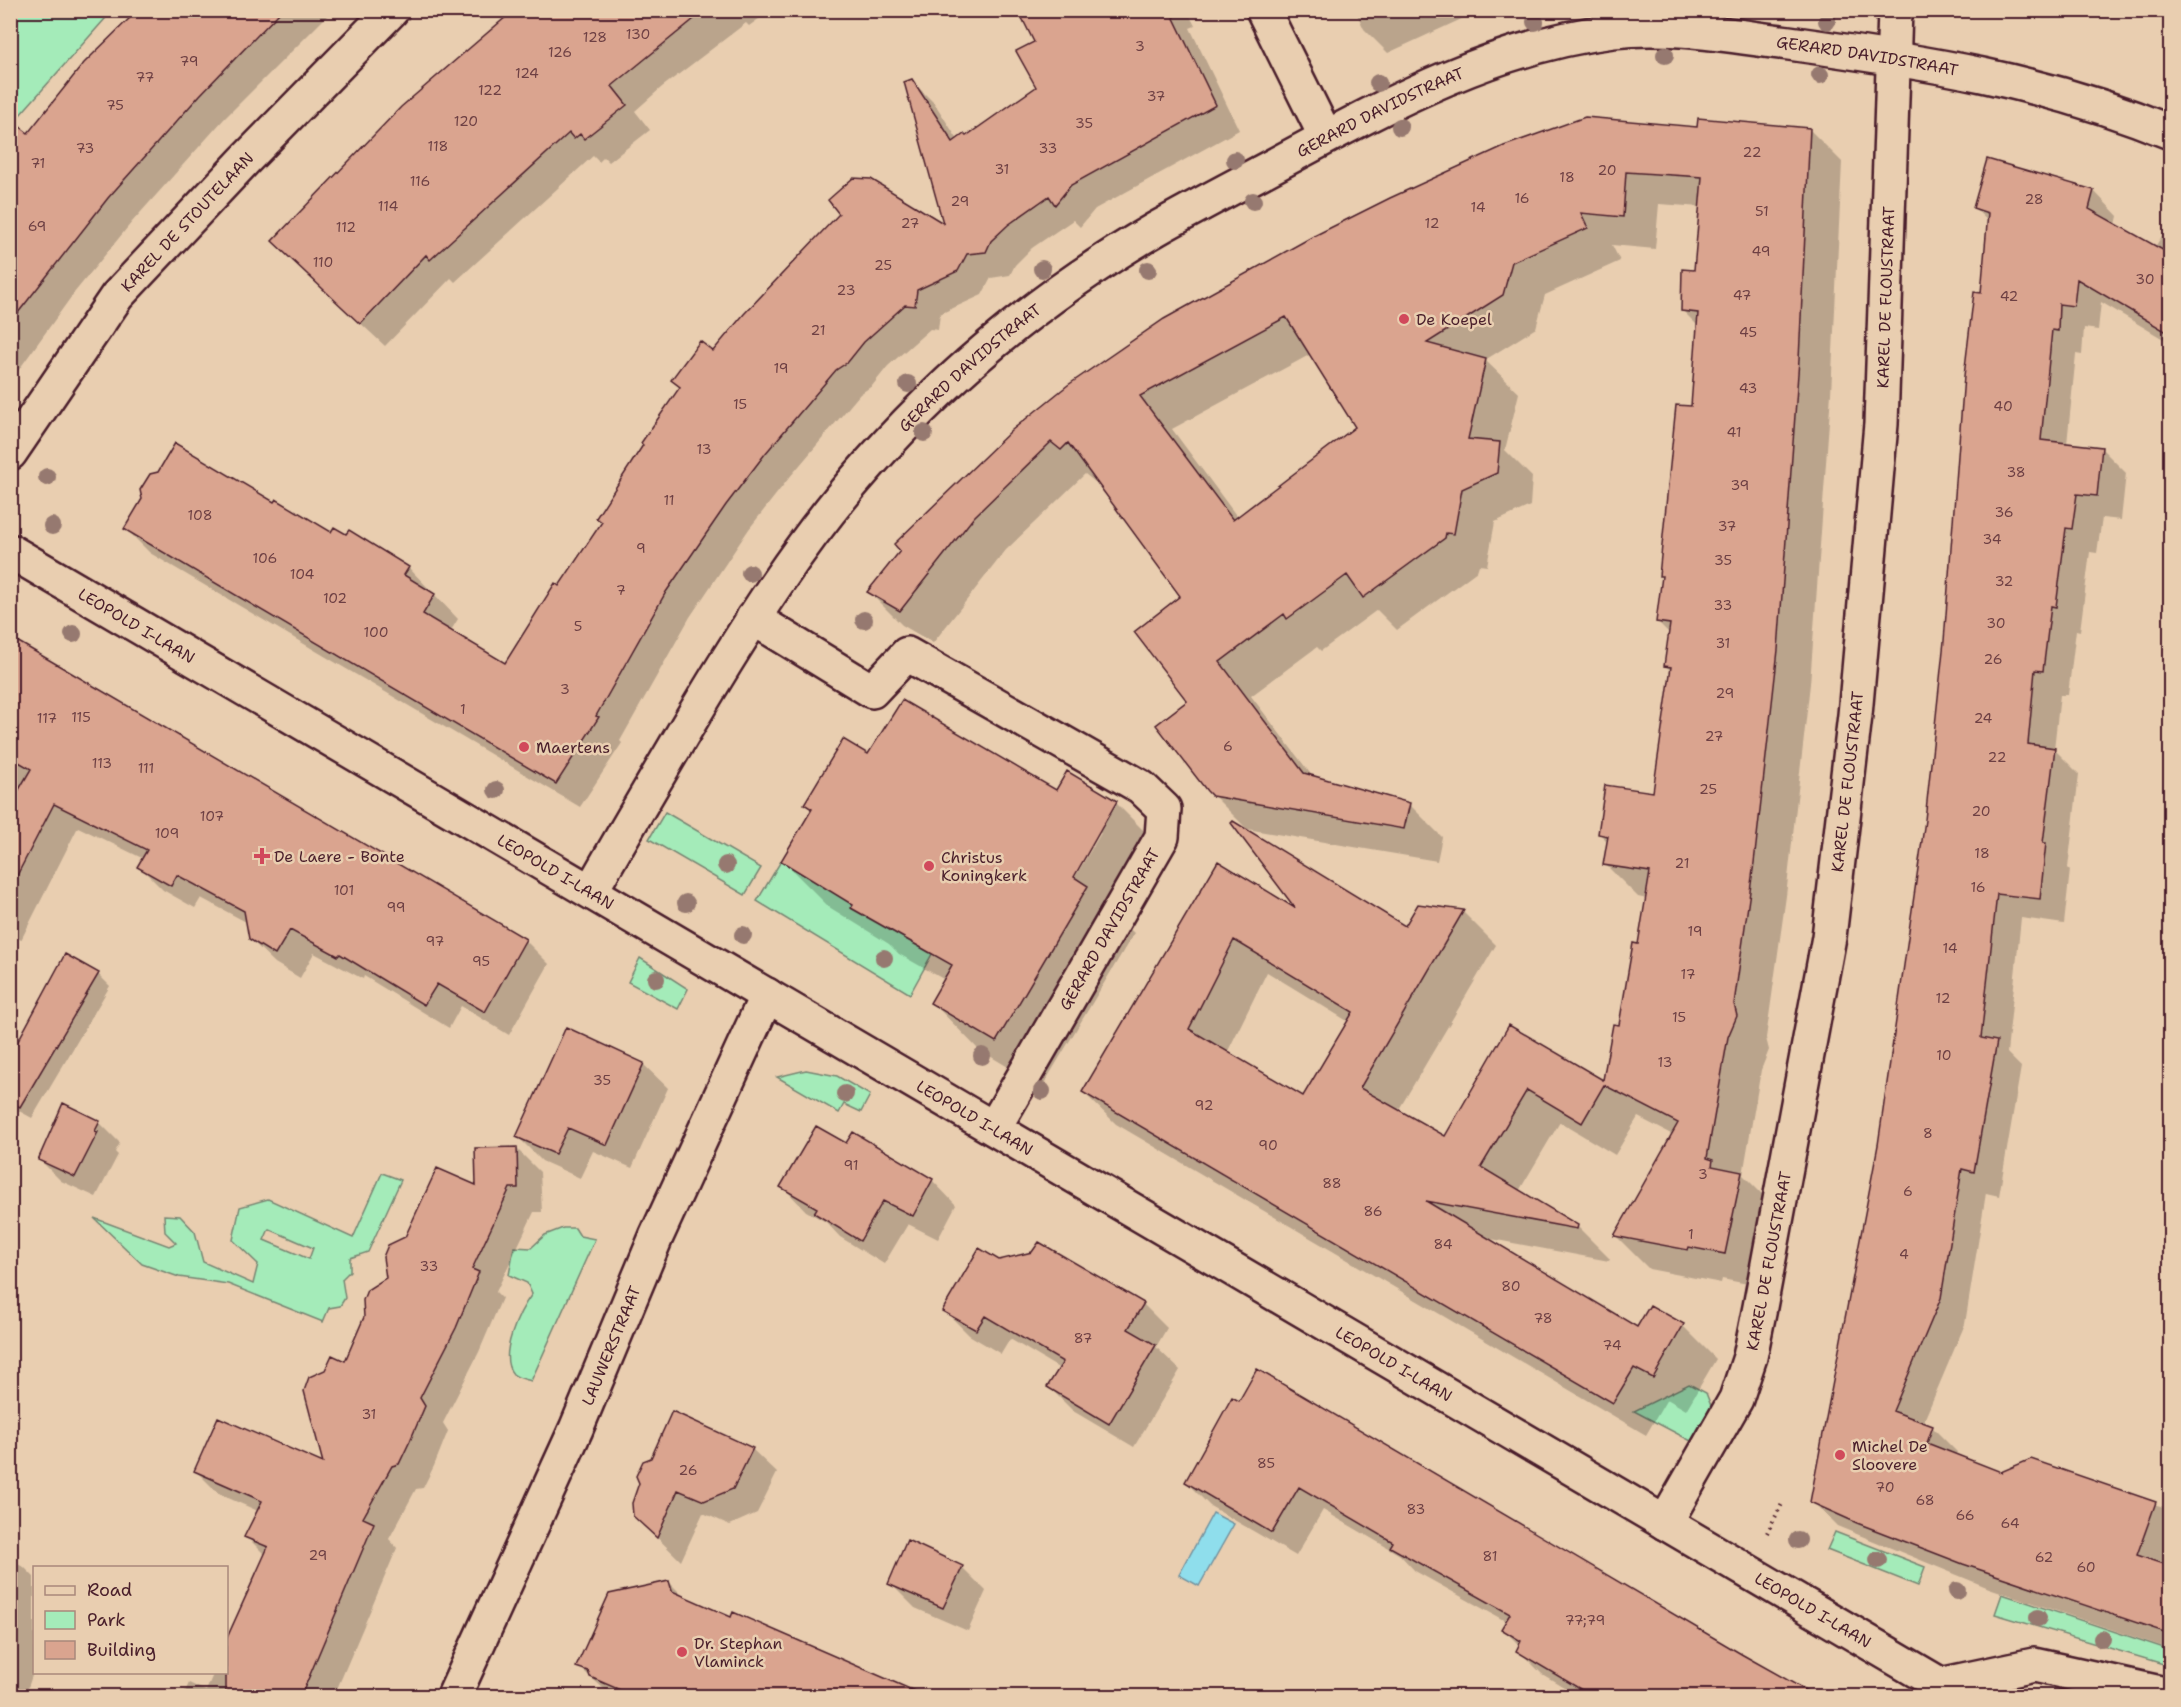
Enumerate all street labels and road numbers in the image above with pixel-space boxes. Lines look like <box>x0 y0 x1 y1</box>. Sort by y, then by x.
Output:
street label: GERARD DAVIDSTRAAT <box>1775 31 1960 81</box>
street label: GERARD DAVIDSTRAAT <box>1293 62 1467 162</box>
street label: KAREL DE STOUTELAAN <box>116 148 258 297</box>
street label: KAREL DE FLOUSTRAAT <box>1872 206 1899 389</box>
street label: GERARD DAVIDSTRAAT <box>894 299 1045 437</box>
street label: LEOPOLD I-LAAN <box>74 583 199 668</box>
street label: KAREL DE FLOUSTRAAT <box>1827 690 1868 873</box>
street label: LEOPOLD I-LAAN <box>493 829 618 914</box>
street label: GERARD DAVIDSTRAAT <box>1054 844 1165 1014</box>
street label: LEOPOLD I-LAAN <box>912 1076 1037 1161</box>
street label: KAREL DE FLOUSTRAAT <box>1742 1169 1796 1353</box>
street label: LAUWERSTRAAT <box>577 1283 646 1409</box>
street label: LEOPOLD I-LAAN <box>1332 1322 1456 1407</box>
street label: LEOPOLD I-LAAN <box>1751 1568 1875 1653</box>

